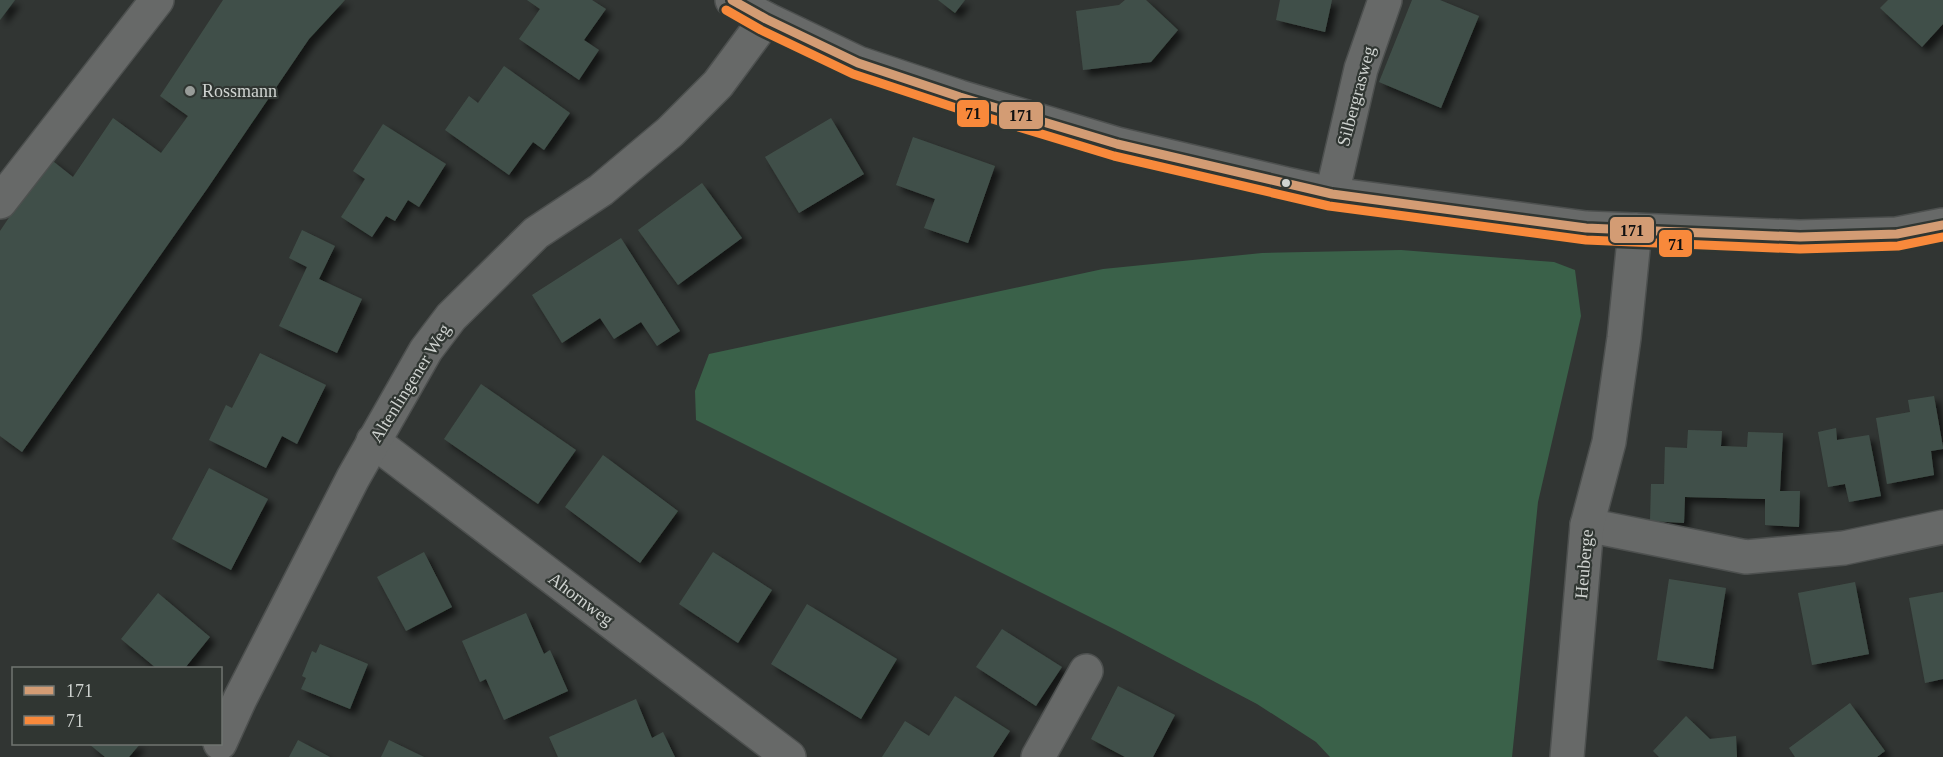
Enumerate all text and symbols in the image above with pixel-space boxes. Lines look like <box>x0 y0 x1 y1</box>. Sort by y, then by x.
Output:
street label: Silbergrasweg <box>1333 44 1379 148</box>
place label: Rossmann <box>202 81 277 101</box>
marker: Rossmann <box>183 84 197 98</box>
line badge: 71 <box>956 99 990 128</box>
line badge: 171 <box>998 101 1044 130</box>
text: 71 <box>965 105 981 122</box>
text: 171 <box>1009 107 1033 124</box>
unlabelled marker <box>1280 177 1292 189</box>
line badge: 171 <box>1609 216 1655 244</box>
text: 171 <box>1620 222 1644 239</box>
line badge: 71 <box>1658 229 1693 258</box>
text: 71 <box>1668 236 1684 253</box>
street label: Altenlingener Weg <box>366 320 454 446</box>
street label: Heuberge <box>1571 528 1597 600</box>
street label: Ahornweg <box>545 568 617 630</box>
legend <box>12 667 222 745</box>
text: 171 <box>66 681 93 701</box>
text: 71 <box>66 711 84 731</box>

